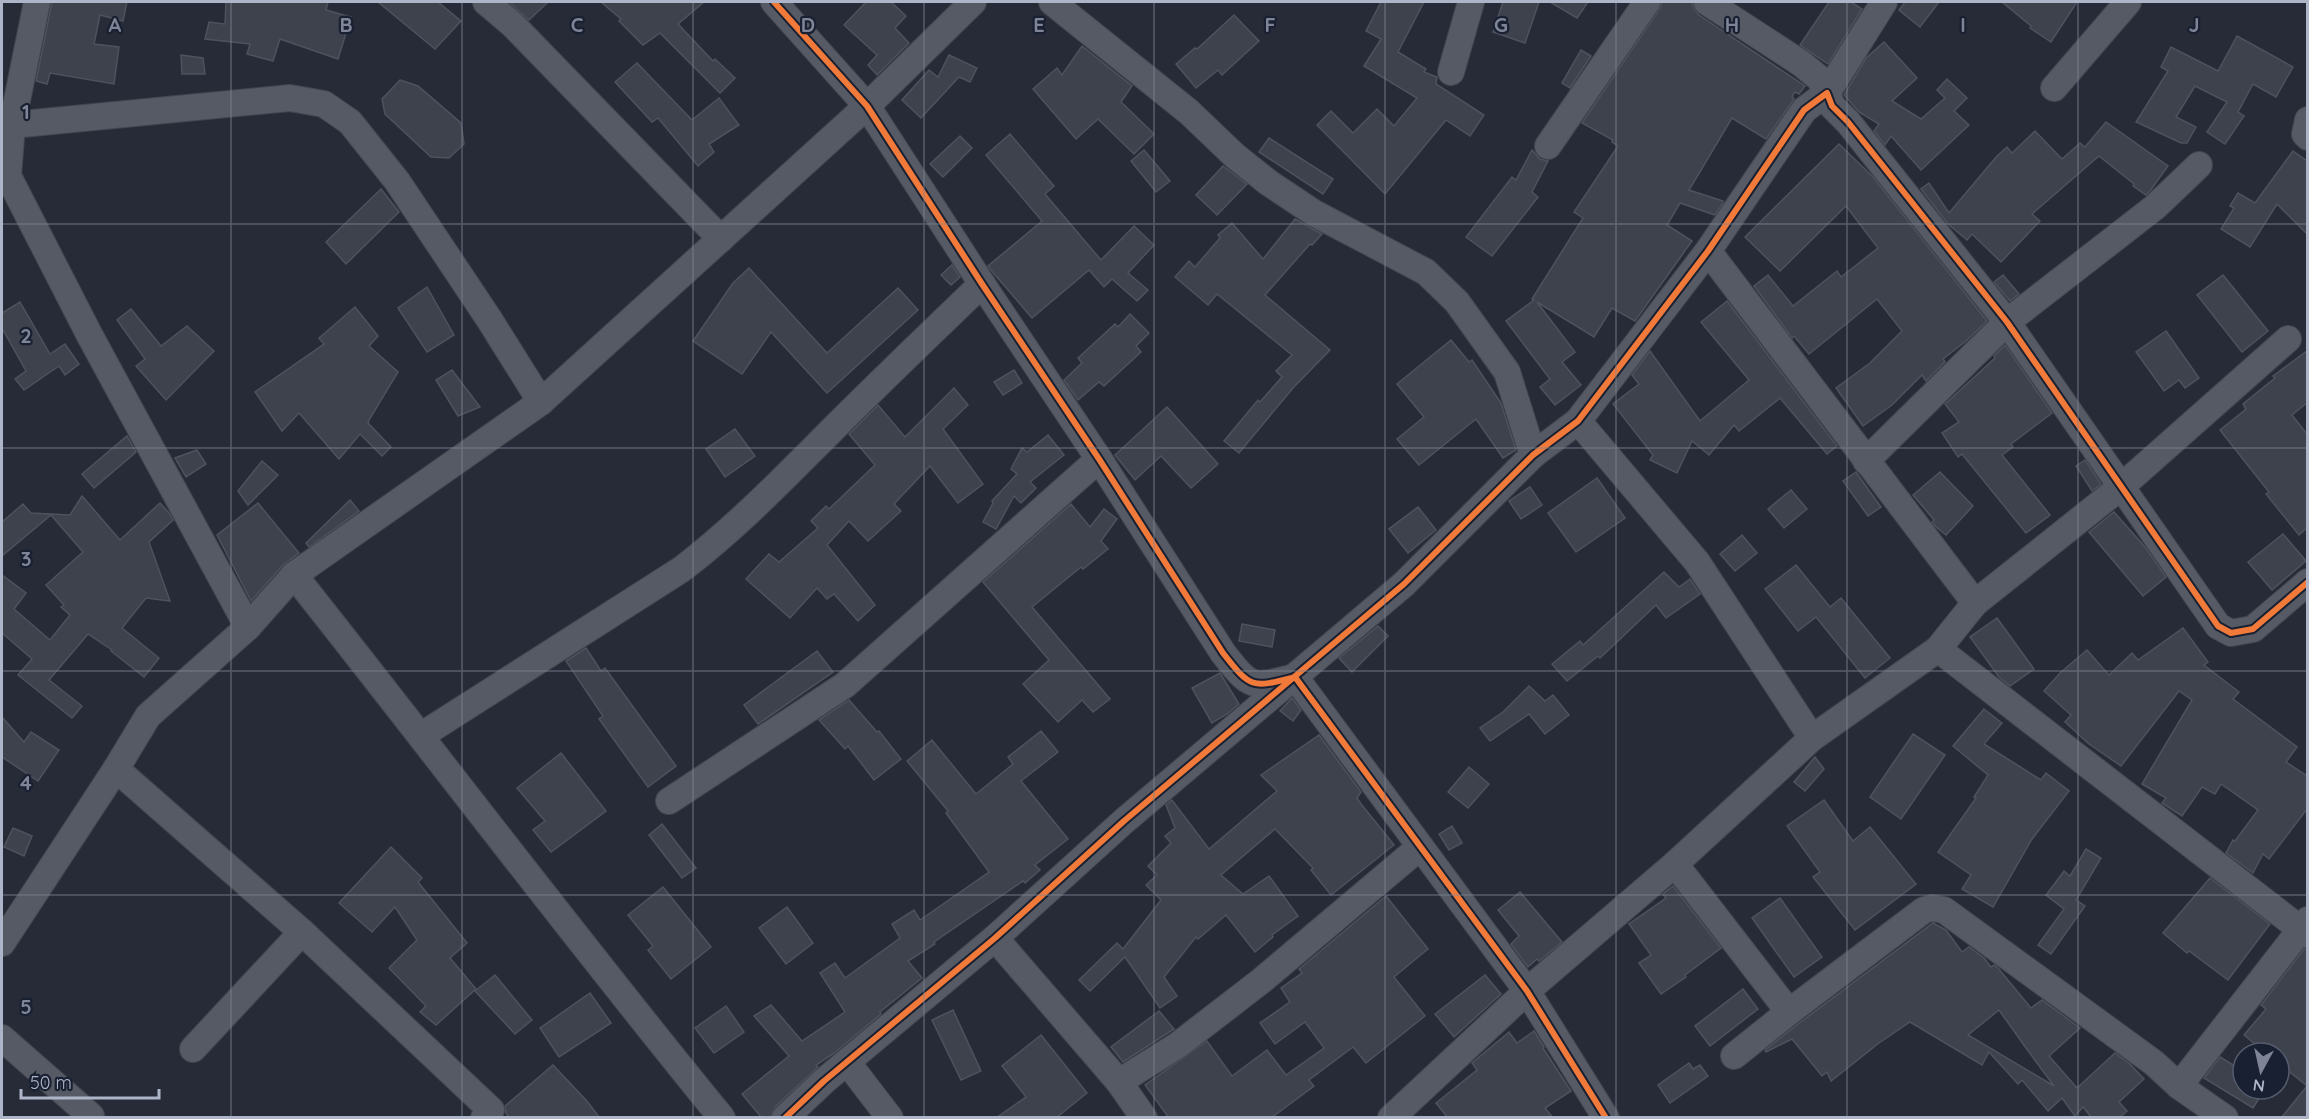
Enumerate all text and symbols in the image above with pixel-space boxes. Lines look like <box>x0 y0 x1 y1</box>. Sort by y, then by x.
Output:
text: A <box>109 12 122 37</box>
text: B <box>339 12 353 37</box>
text: C <box>571 12 584 37</box>
text: D <box>801 12 815 37</box>
text: E <box>1033 12 1045 37</box>
text: F <box>1264 12 1276 37</box>
text: G <box>1494 12 1508 37</box>
text: H <box>1725 12 1739 37</box>
text: I <box>1960 12 1966 37</box>
text: J <box>2188 12 2200 37</box>
text: 1 <box>22 99 30 124</box>
text: 2 <box>20 323 32 348</box>
text: 3 <box>21 546 31 571</box>
text: 4 <box>20 770 32 795</box>
text: 5 <box>20 994 32 1019</box>
north arrow <box>2231 1041 2291 1101</box>
scale bar <box>21 1062 159 1100</box>
text: 50 m <box>30 1071 72 1094</box>
text: N <box>2252 1075 2266 1097</box>

